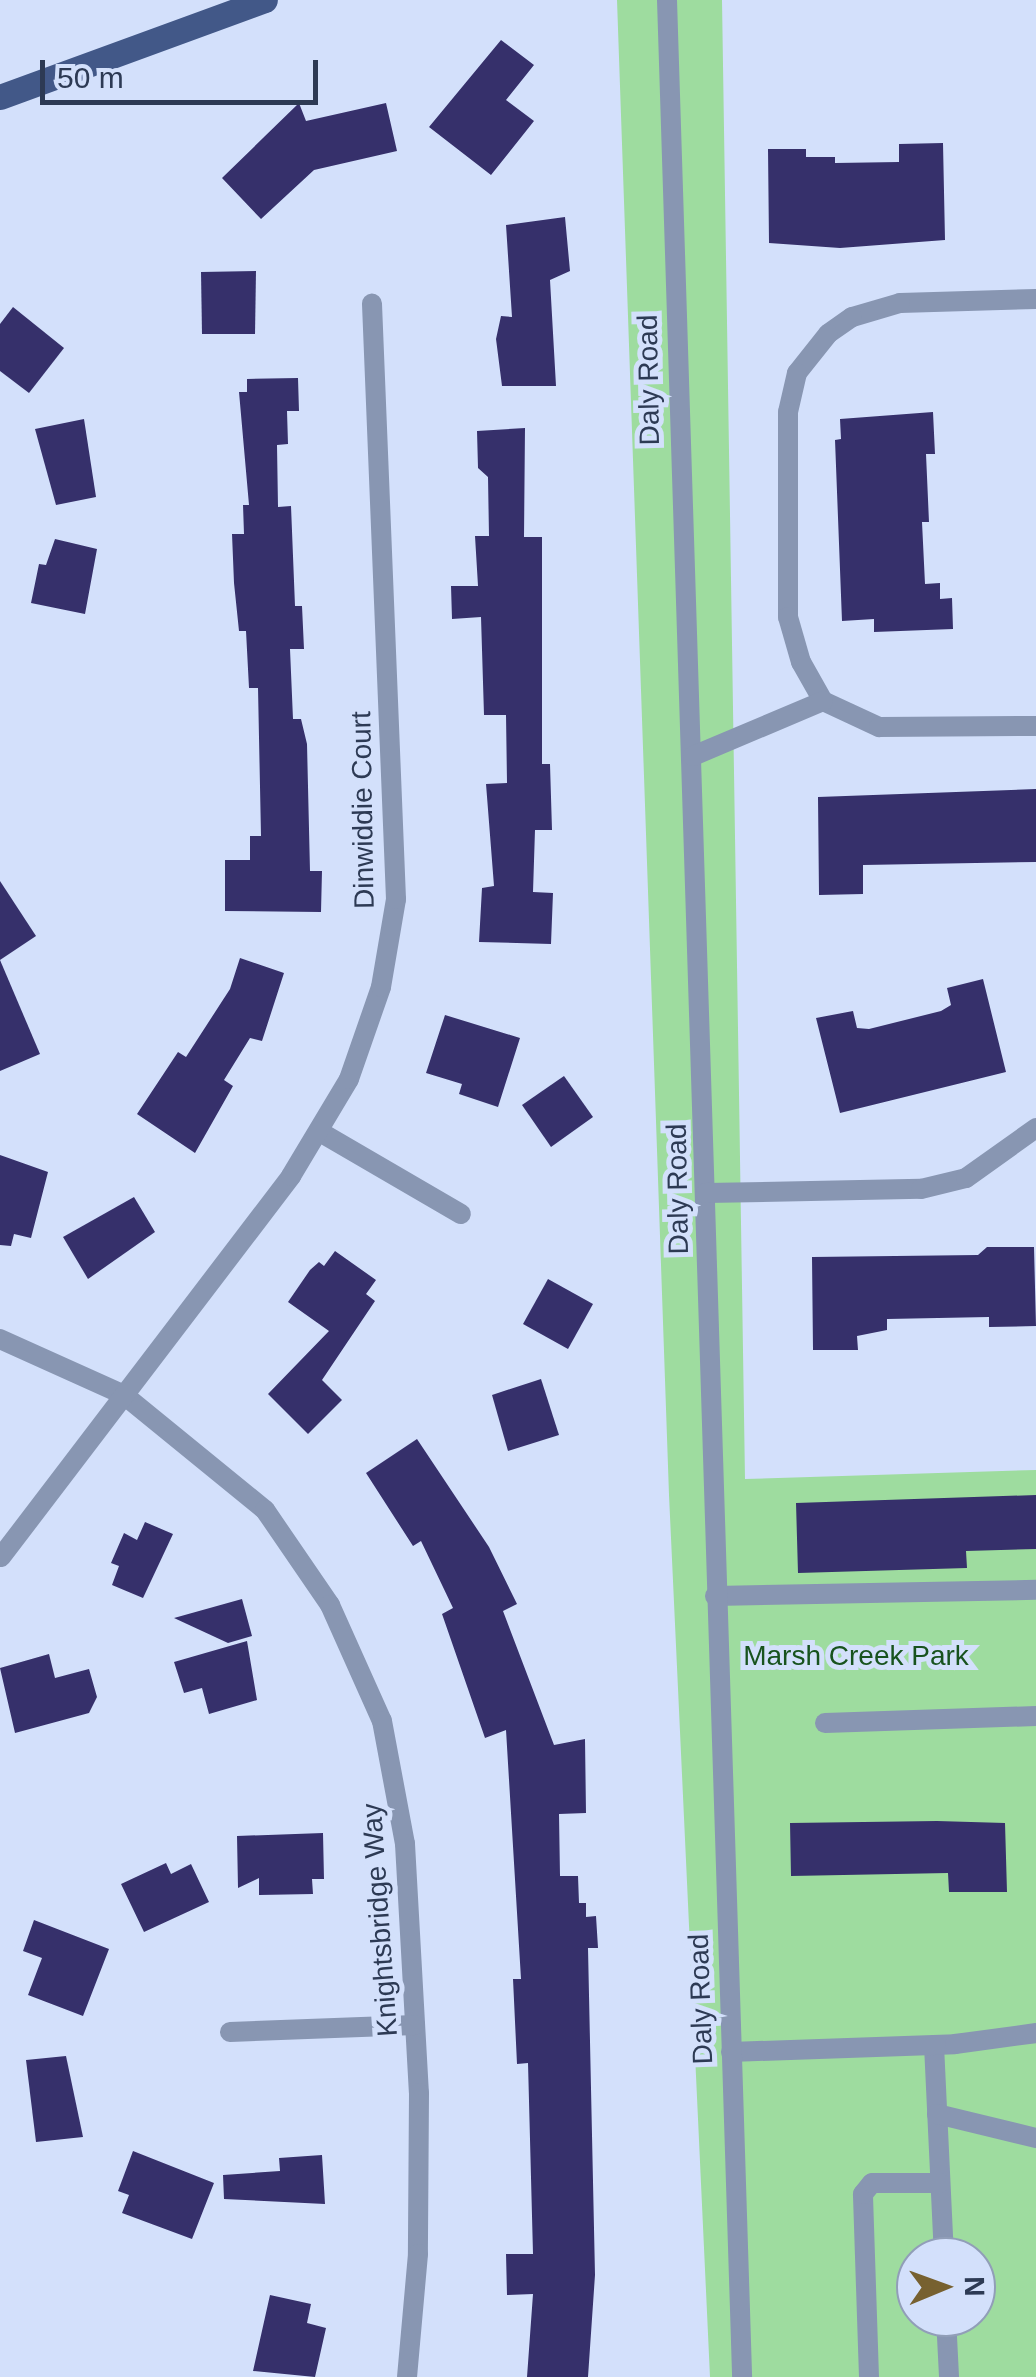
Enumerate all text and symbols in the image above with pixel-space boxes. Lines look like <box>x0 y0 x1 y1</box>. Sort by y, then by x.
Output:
scale bar <box>45 40 322 102</box>
text: 50 m <box>57 61 124 94</box>
street label: Daly Road <box>631 314 667 446</box>
street label: Dinwiddie Court <box>344 711 382 909</box>
street label: Daly Road <box>660 1123 696 1255</box>
park label: Marsh Creek Park <box>743 1639 969 1673</box>
street label: Knightsbridge Way <box>355 1802 405 2038</box>
street label: Daly Road <box>682 1933 720 2065</box>
north arrow <box>896 2237 996 2337</box>
text: N <box>959 2276 990 2297</box>

